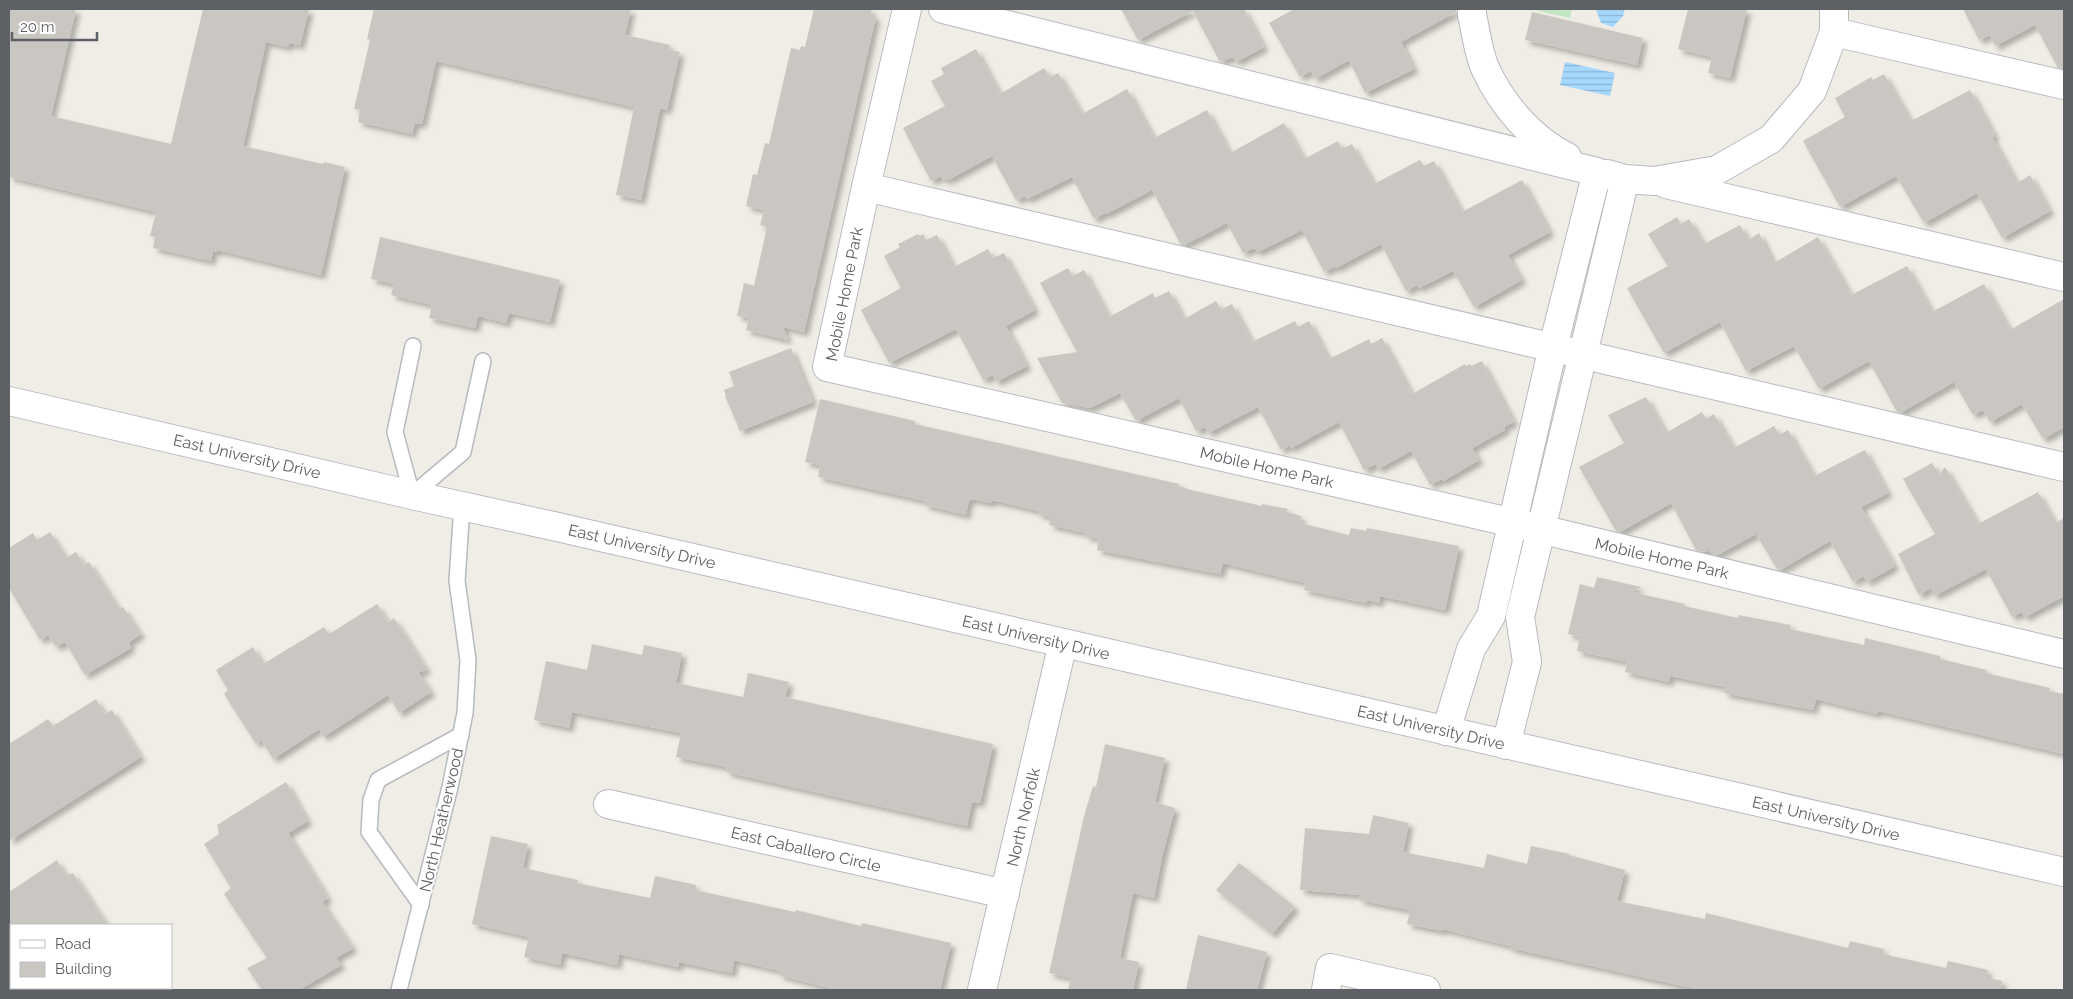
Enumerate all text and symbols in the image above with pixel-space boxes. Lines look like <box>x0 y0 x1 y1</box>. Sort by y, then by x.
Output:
scale bar <box>12 10 98 42</box>
text: 20 m <box>20 18 55 36</box>
street label: Mobile Home Park <box>822 225 867 363</box>
street label: East University Drive <box>171 430 322 483</box>
street label: Mobile Home Park <box>1198 443 1336 492</box>
street label: East University Drive <box>566 520 717 573</box>
street label: Mobile Home Park <box>1593 534 1731 583</box>
street label: East University Drive <box>960 611 1111 664</box>
street label: East University Drive <box>1355 701 1506 754</box>
street label: North Heatherwood <box>416 746 467 894</box>
street label: North Norfolk <box>1003 765 1044 868</box>
street label: East University Drive <box>1750 792 1901 845</box>
street label: East Caballero Circle <box>729 823 883 876</box>
legend <box>10 924 172 989</box>
text: Road <box>55 935 91 953</box>
text: Building <box>55 960 112 978</box>

